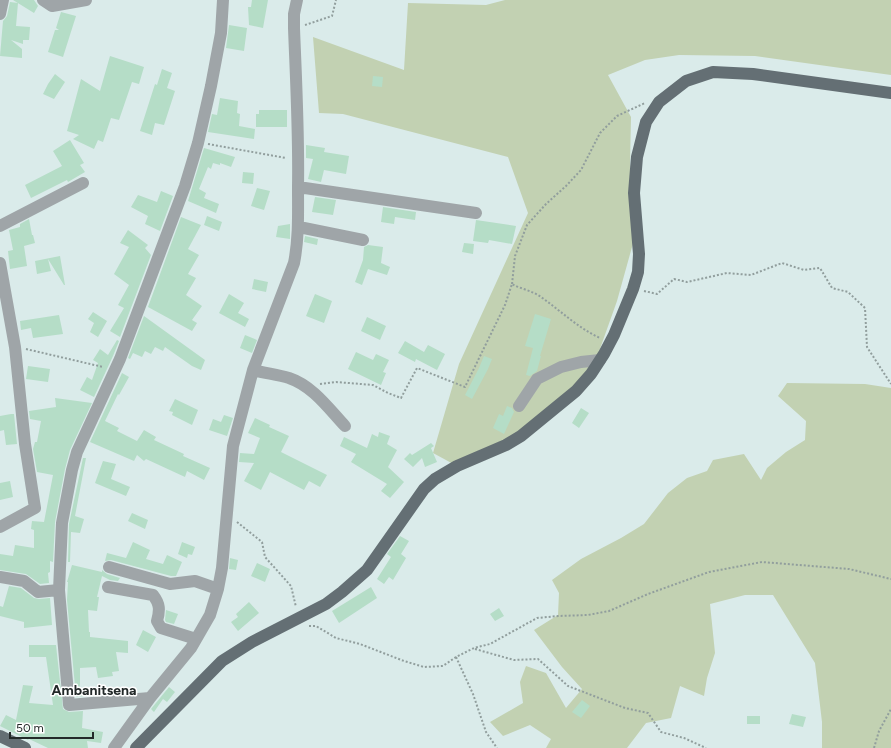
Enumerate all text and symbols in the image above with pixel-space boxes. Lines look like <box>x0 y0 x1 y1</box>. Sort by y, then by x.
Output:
district label: Ambanitsena <box>52 682 136 699</box>
scale bar <box>10 714 93 740</box>
text: 50 m <box>16 721 44 735</box>

